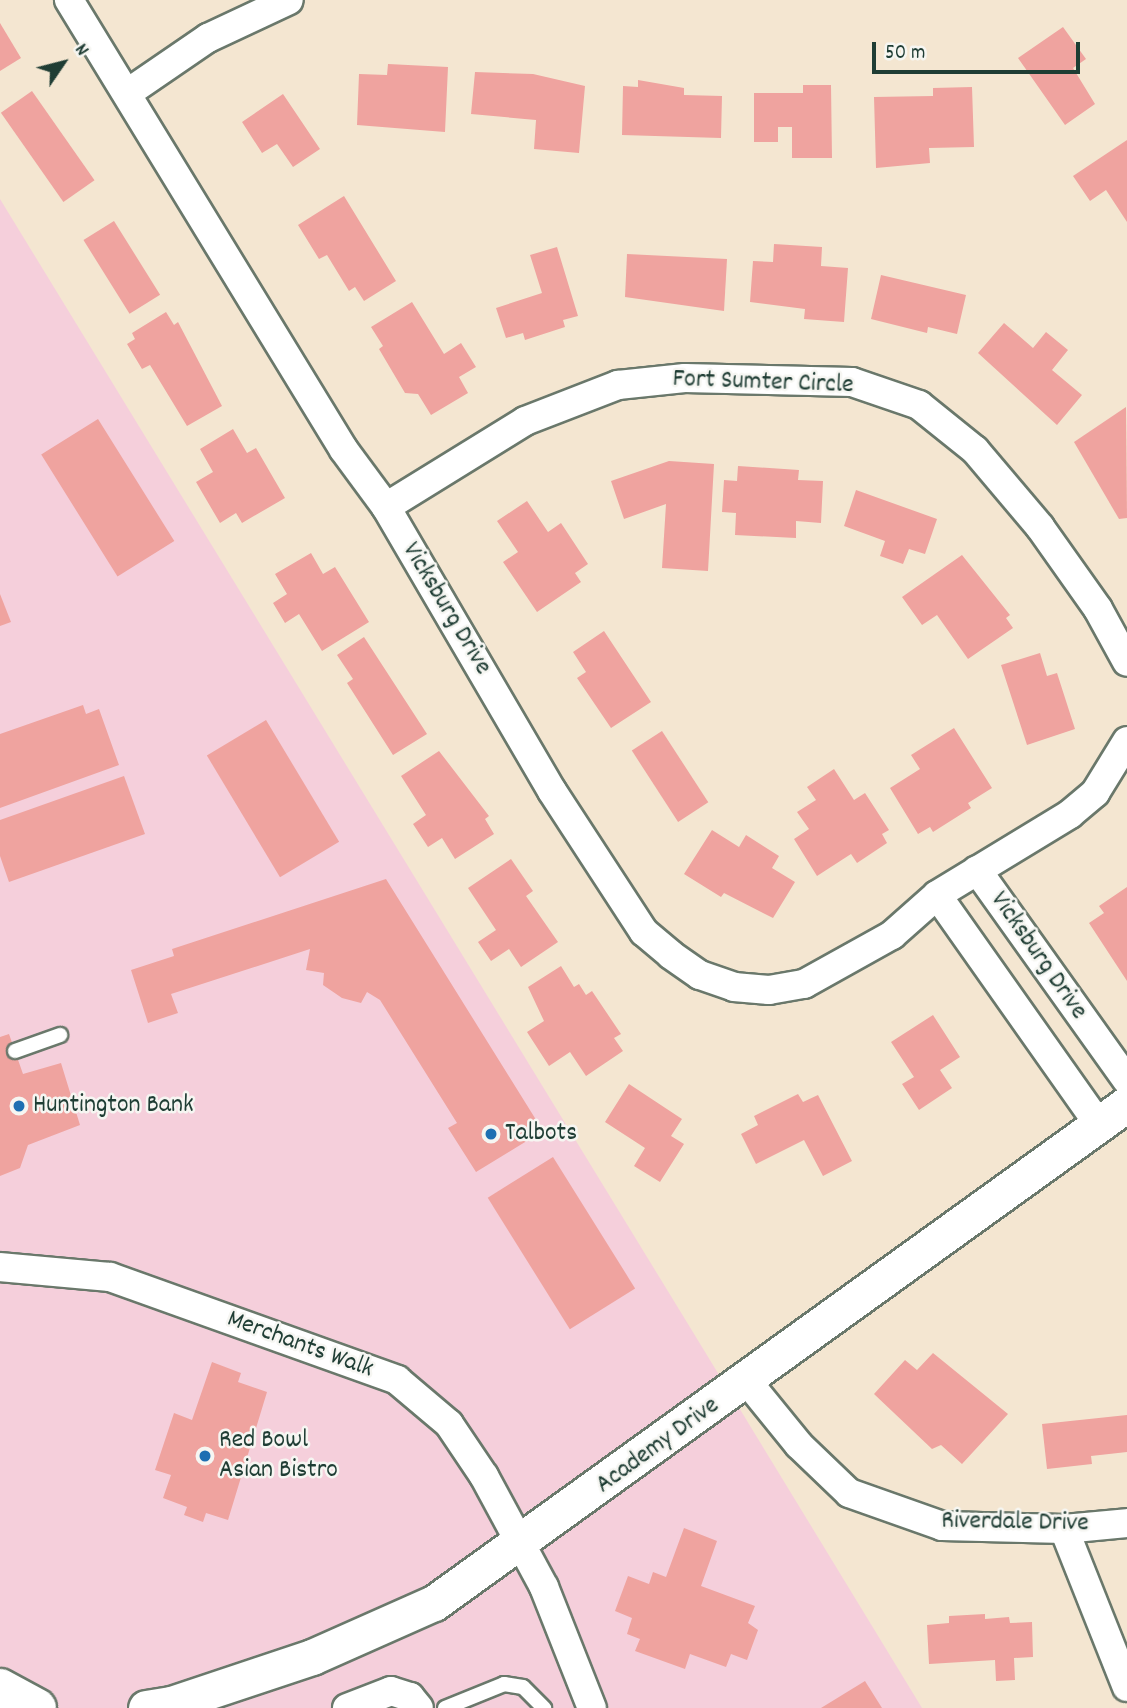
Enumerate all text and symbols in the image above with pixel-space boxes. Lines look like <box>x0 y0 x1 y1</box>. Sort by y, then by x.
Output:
north arrow <box>28 28 98 98</box>
scale bar <box>875 28 1083 72</box>
text: N <box>67 39 94 62</box>
text: 50 m <box>885 39 925 69</box>
street label: Fort Sumter Circle <box>672 364 854 402</box>
street label: Vicksburg Drive <box>394 537 498 681</box>
street label: Vicksburg Drive <box>983 886 1093 1026</box>
place label: Huntington Bank <box>33 1090 194 1122</box>
marker: Huntington Bank <box>11 1098 27 1114</box>
place label: Talbots <box>505 1118 577 1150</box>
marker: Talbots <box>483 1126 499 1142</box>
street label: Merchants Walk <box>223 1304 377 1386</box>
street label: Academy Drive <box>590 1391 726 1501</box>
place label: Red Bowl Asian Bistro <box>219 1425 338 1486</box>
marker: Red Bowl Asian Bistro <box>197 1448 213 1464</box>
street label: Riverdale Drive <box>941 1506 1089 1540</box>

